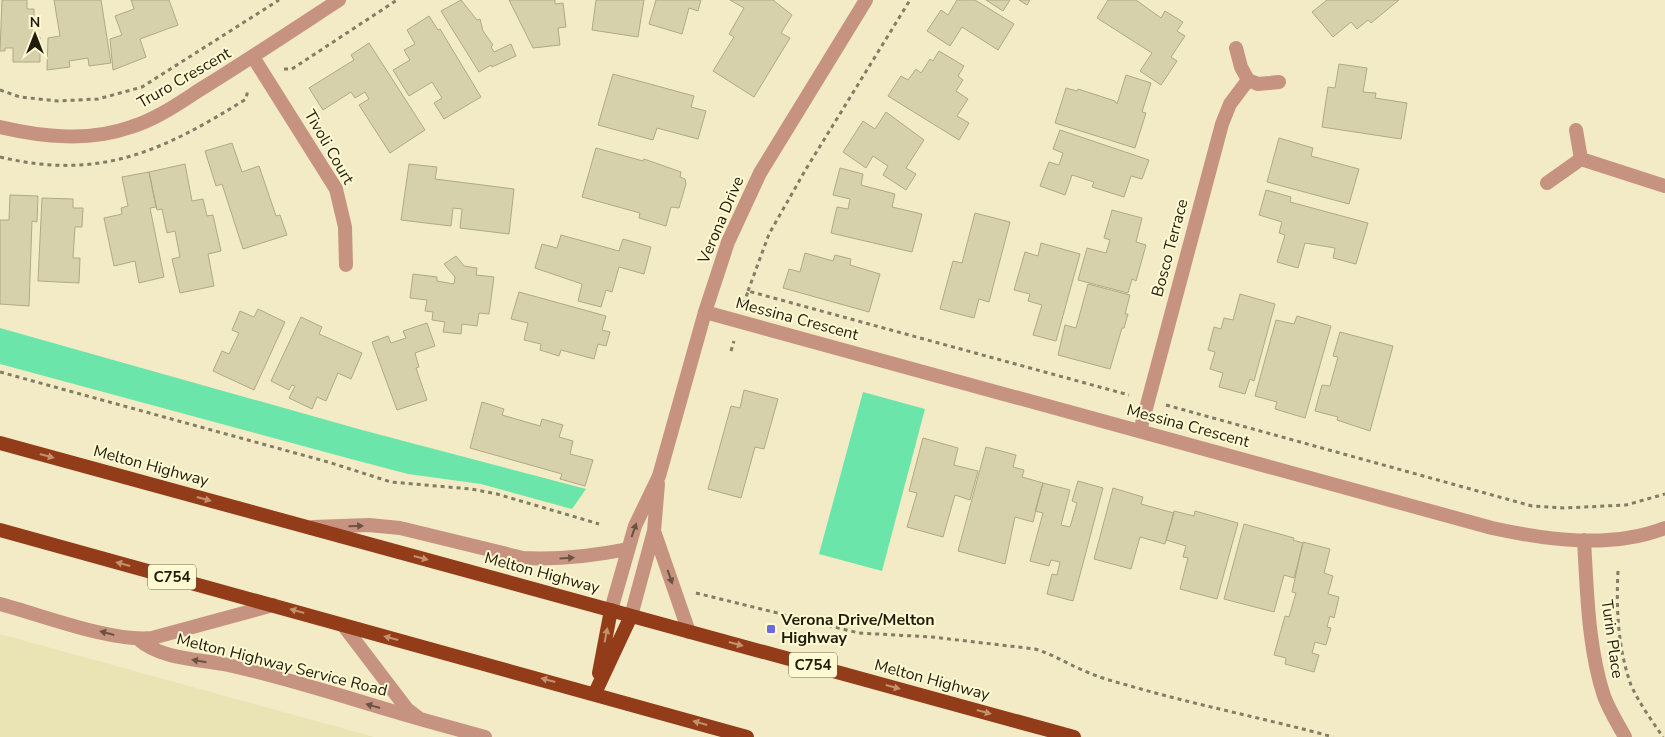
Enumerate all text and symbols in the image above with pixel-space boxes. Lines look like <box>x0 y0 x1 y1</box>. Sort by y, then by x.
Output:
north arrow <box>10 10 60 60</box>
text: N <box>30 13 40 32</box>
street label: Truro Crescent <box>133 42 235 114</box>
street label: Tivoli Court <box>299 106 359 189</box>
street label: Verona Drive <box>692 173 749 268</box>
street label: Bosco Terrace <box>1146 197 1194 299</box>
street label: Messina Crescent <box>733 292 861 346</box>
street label: Messina Crescent <box>1124 399 1252 453</box>
street label: Melton Highway <box>91 440 212 492</box>
one-way arrow <box>39 452 55 460</box>
one-way arrow <box>196 495 211 503</box>
one-way arrow <box>348 521 364 529</box>
one-way arrow <box>630 522 638 537</box>
street label: Melton Highway <box>482 547 603 599</box>
one-way arrow <box>559 554 575 562</box>
one-way arrow <box>414 555 429 563</box>
one-way arrow <box>115 560 130 568</box>
road number: C754 <box>148 564 196 590</box>
one-way arrow <box>666 570 674 585</box>
street label: Turin Place <box>1596 598 1628 680</box>
one-way arrow <box>289 607 304 615</box>
place label: Verona Drive/Melton Highway <box>780 609 935 649</box>
marker: Verona Drive/Melton Highway <box>765 623 777 635</box>
one-way arrow <box>602 627 610 642</box>
street label: Melton Highway Service Road <box>174 628 390 702</box>
one-way arrow <box>99 629 114 637</box>
one-way arrow <box>383 633 398 641</box>
one-way arrow <box>729 641 744 649</box>
road number: C754 <box>789 652 837 678</box>
street label: Melton Highway <box>872 654 993 706</box>
one-way arrow <box>190 656 206 664</box>
one-way arrow <box>540 676 555 684</box>
one-way arrow <box>886 684 901 692</box>
one-way arrow <box>365 701 380 709</box>
one-way arrow <box>976 709 991 717</box>
one-way arrow <box>692 719 707 727</box>

